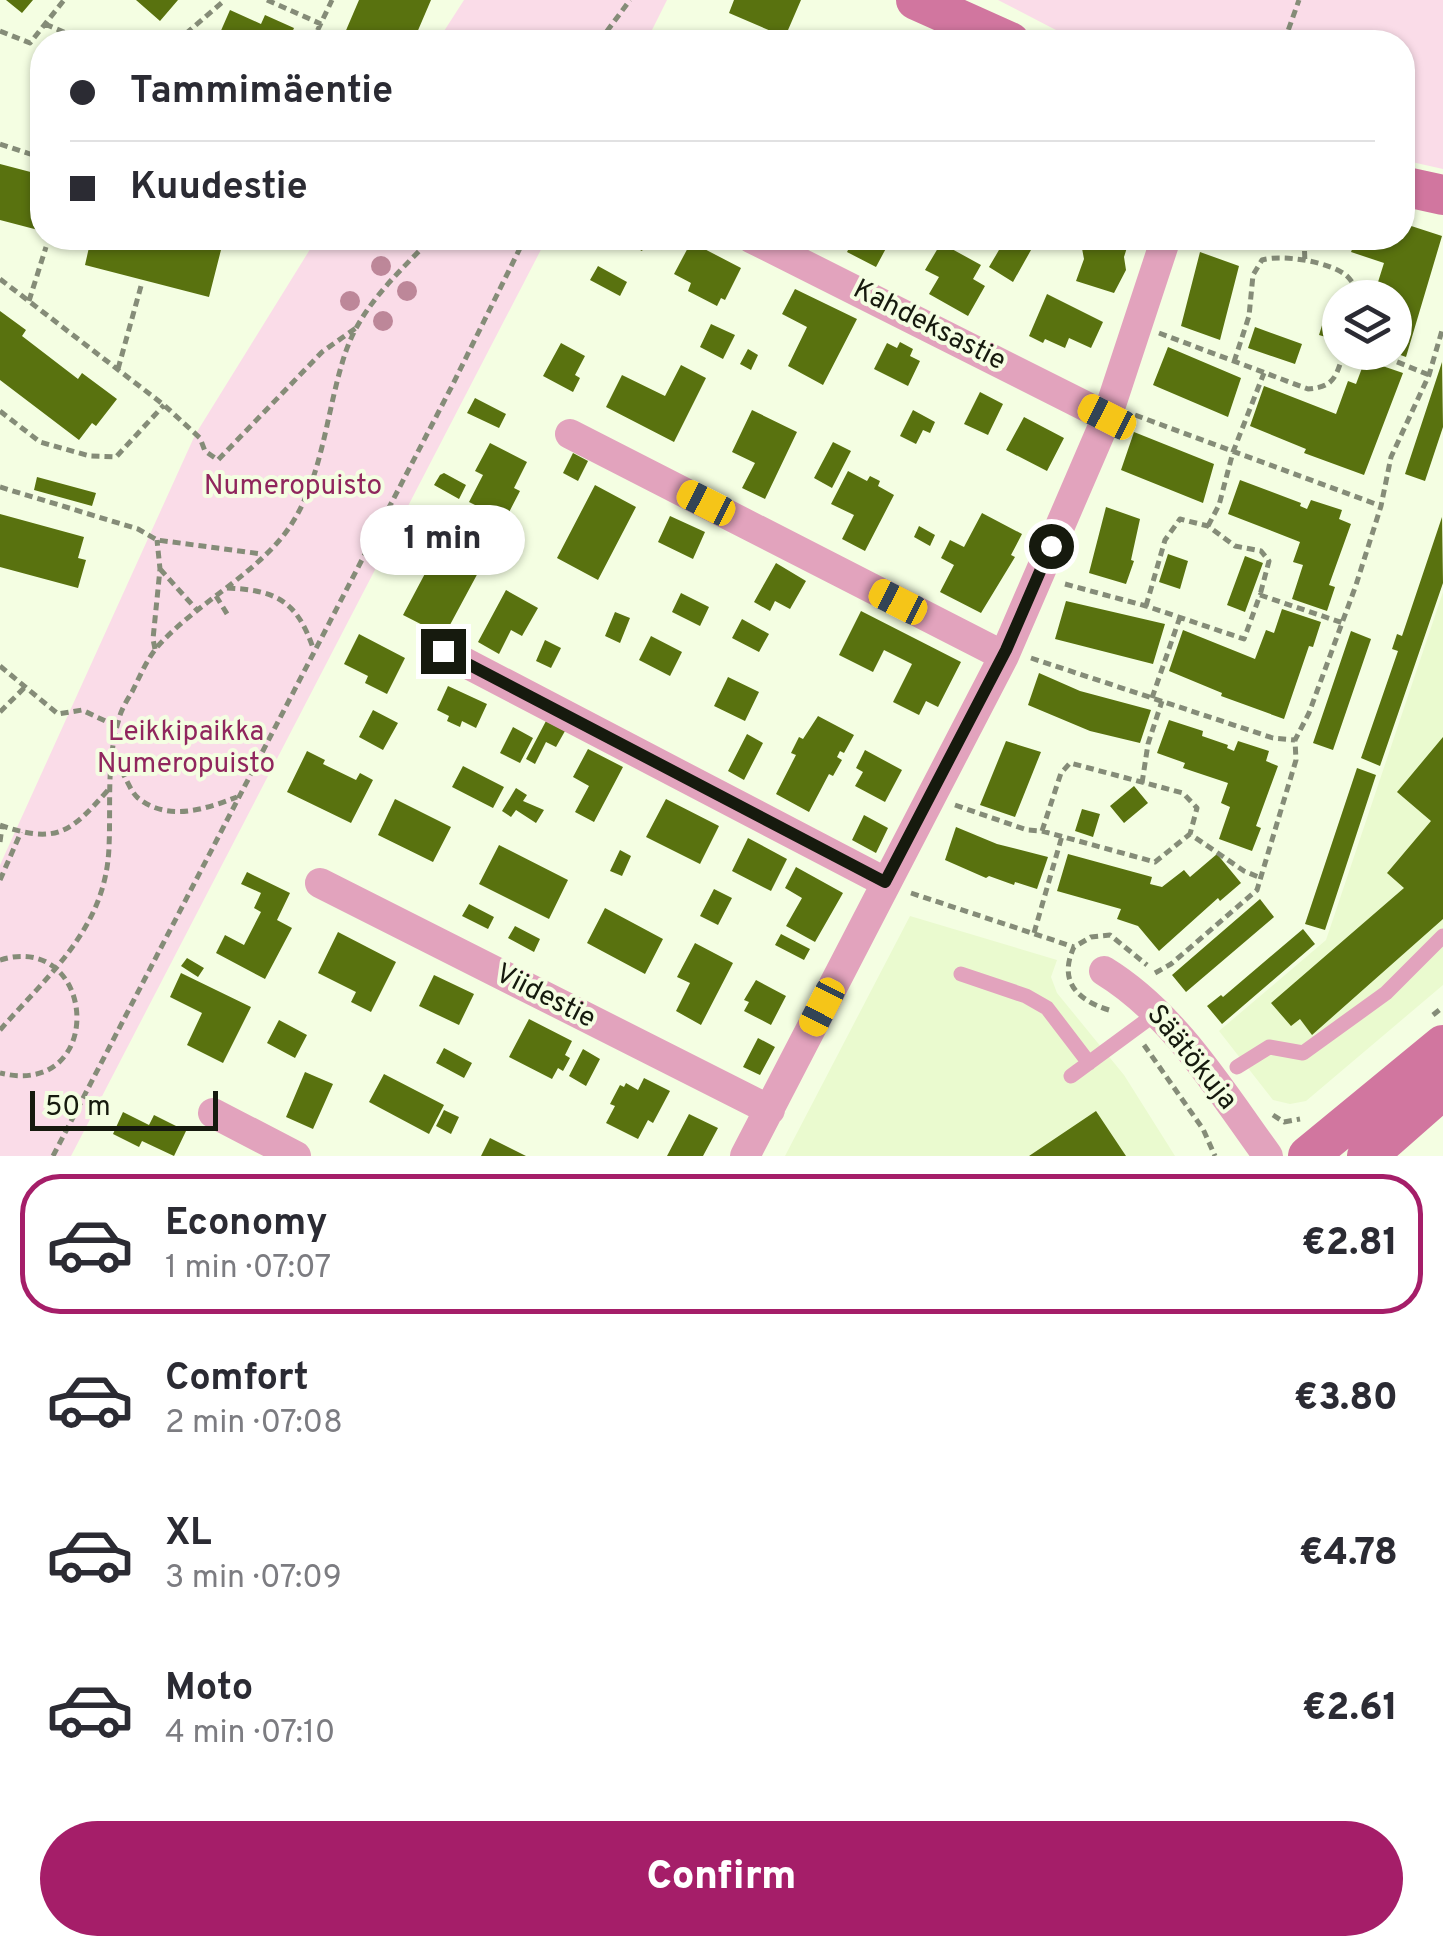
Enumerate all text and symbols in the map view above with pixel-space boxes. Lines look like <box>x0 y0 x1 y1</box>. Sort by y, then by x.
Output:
text: Tammimäentie <box>130 68 393 117</box>
text: Kuudestie <box>130 164 308 213</box>
street label: Kahdeksastie <box>847 272 1011 380</box>
map controls <box>1322 280 1412 370</box>
button: layers <box>1322 280 1412 370</box>
car <box>1073 390 1141 444</box>
park label: Numeropuisto <box>204 469 382 505</box>
car <box>672 476 740 530</box>
callout: 1 min <box>360 506 526 576</box>
text: 1 min <box>403 520 482 560</box>
route start <box>1029 524 1074 569</box>
car <box>864 575 932 629</box>
route end <box>421 629 466 674</box>
park label: Leikkipaikka Numeropuisto <box>97 715 275 783</box>
street label: Viidestie <box>489 956 601 1038</box>
car <box>795 973 849 1041</box>
street label: Säätökuja <box>1138 998 1244 1118</box>
scale bar <box>30 1086 218 1130</box>
text: 50 m <box>45 1090 111 1126</box>
icon: car <box>45 1199 135 1289</box>
text: Economy <box>165 1200 327 1249</box>
text: €2.81 <box>1301 1220 1398 1269</box>
text: 1 min · 07:07 <box>165 1249 331 1289</box>
icon: car <box>45 1354 135 1444</box>
text: Comfort <box>165 1355 309 1404</box>
text: €3.80 <box>1294 1375 1398 1424</box>
text: 2 min · 07:08 <box>165 1404 343 1444</box>
icon: car <box>45 1509 135 1599</box>
text: XL <box>165 1510 212 1559</box>
text: €4.78 <box>1299 1530 1398 1579</box>
text: 3 min · 07:09 <box>165 1559 342 1599</box>
icon: car <box>45 1664 135 1754</box>
text: Moto <box>165 1665 253 1714</box>
text: €2.61 <box>1302 1685 1398 1734</box>
text: 4 min · 07:10 <box>165 1714 335 1754</box>
button: Confirm <box>40 1821 1403 1936</box>

